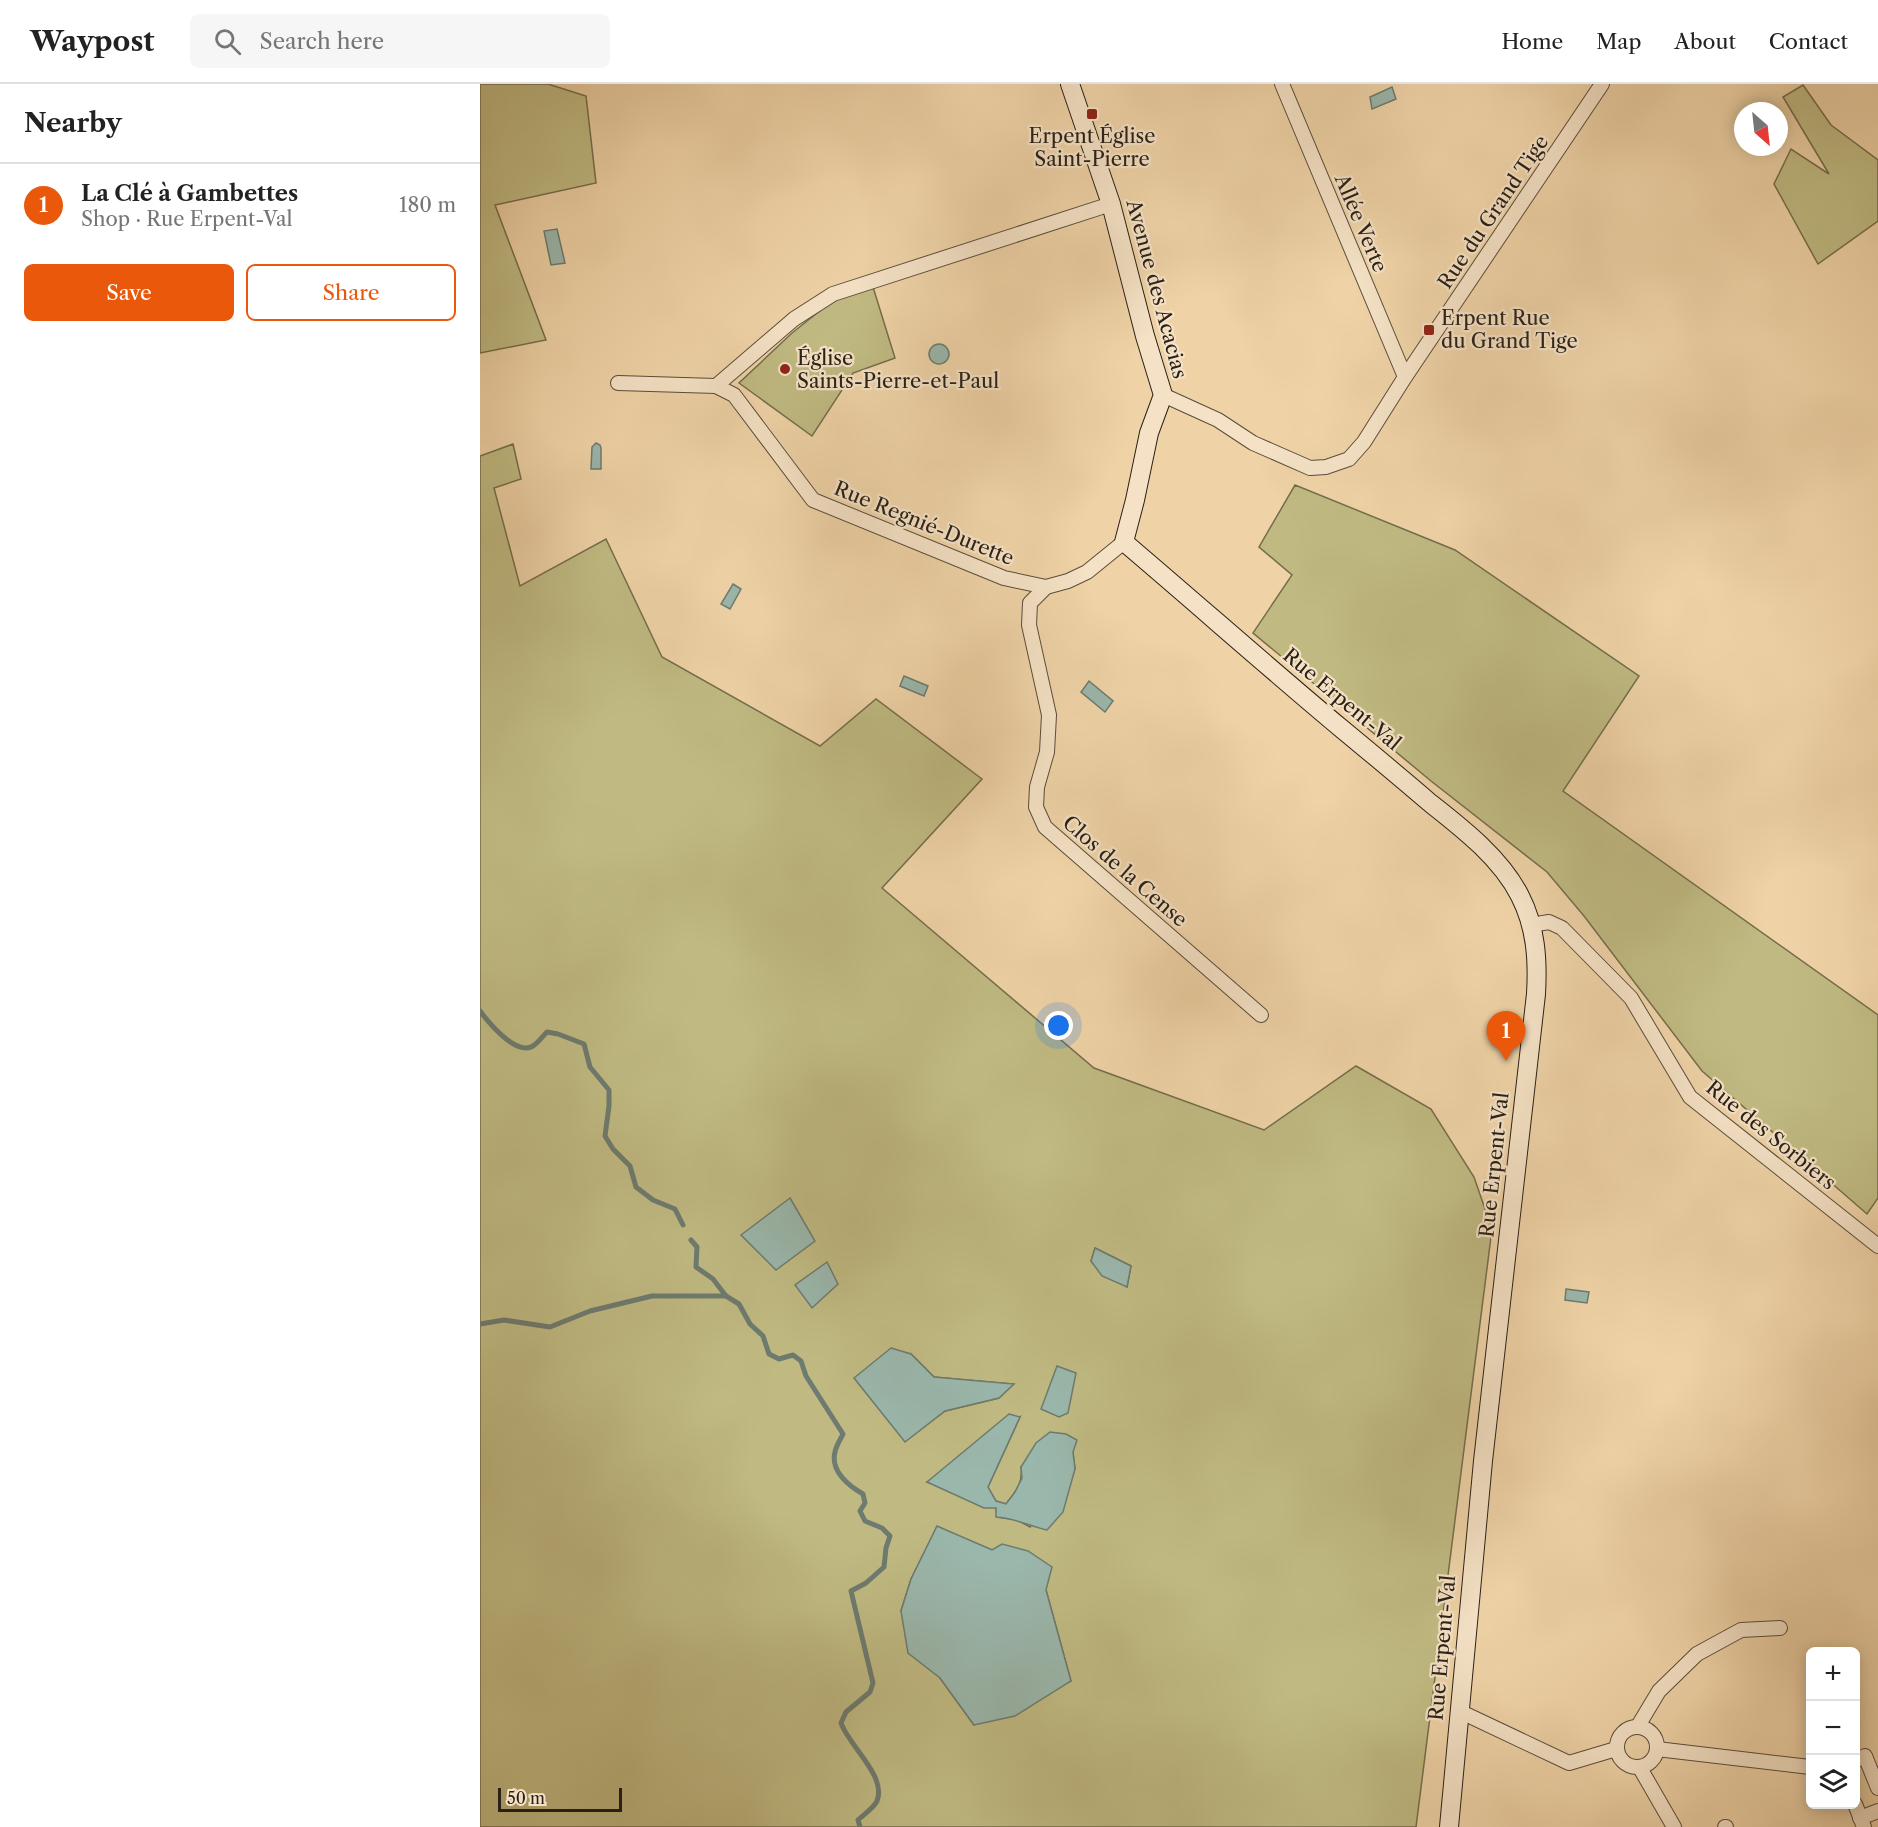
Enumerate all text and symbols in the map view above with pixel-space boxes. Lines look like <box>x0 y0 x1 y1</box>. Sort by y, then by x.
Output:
search box <box>190 14 610 68</box>
text: Waypost <box>30 24 154 58</box>
icon: search <box>211 25 244 58</box>
text: Search here <box>259 28 384 55</box>
text: Home <box>1502 29 1563 54</box>
text: Map <box>1596 29 1641 54</box>
text: About <box>1674 29 1736 54</box>
text: Contact <box>1769 29 1848 54</box>
north arrow <box>1734 102 1788 156</box>
text: Nearby <box>24 107 122 139</box>
marker: Erpent Église Saint-Pierre <box>1085 107 1099 121</box>
place label: Erpent Église Saint-Pierre <box>1029 123 1155 171</box>
street label: Rue du Grand Tige <box>1433 131 1553 293</box>
street label: Allée Verte <box>1329 169 1392 276</box>
text: La Clé à Gambettes <box>81 180 298 207</box>
text: 1 <box>39 193 48 217</box>
text: 180 m <box>399 193 456 217</box>
street label: Avenue des Acacias <box>1121 196 1192 381</box>
text: Shop · Rue Erpent-Val <box>81 207 292 231</box>
button: Save <box>24 264 234 321</box>
button: Share <box>246 264 456 321</box>
place label: Erpent Rue du Grand Tige <box>1441 306 1578 353</box>
marker: Erpent Rue du Grand Tige <box>1422 323 1436 337</box>
place label: Église Saints-Pierre-et-Paul <box>797 345 999 393</box>
marker: Église Saints-Pierre-et-Paul <box>778 362 792 376</box>
street label: Rue Regnié-Durette <box>831 476 1017 570</box>
street label: Rue Erpent-Val <box>1278 643 1406 755</box>
street label: Clos de la Cense <box>1058 810 1192 932</box>
your location <box>1044 1011 1073 1040</box>
pin: 1 <box>1486 1012 1526 1061</box>
street label: Rue des Sorbiers <box>1701 1075 1841 1195</box>
street label: Rue Erpent-Val <box>1474 1091 1514 1239</box>
street label: Rue Erpent-Val <box>1424 1574 1460 1722</box>
map controls <box>1806 1647 1860 1809</box>
button: + <box>1806 1647 1860 1701</box>
button: − <box>1806 1701 1860 1755</box>
button: layers <box>1806 1755 1860 1809</box>
scale bar <box>498 1785 622 1812</box>
text: 50 m <box>507 1788 545 1808</box>

